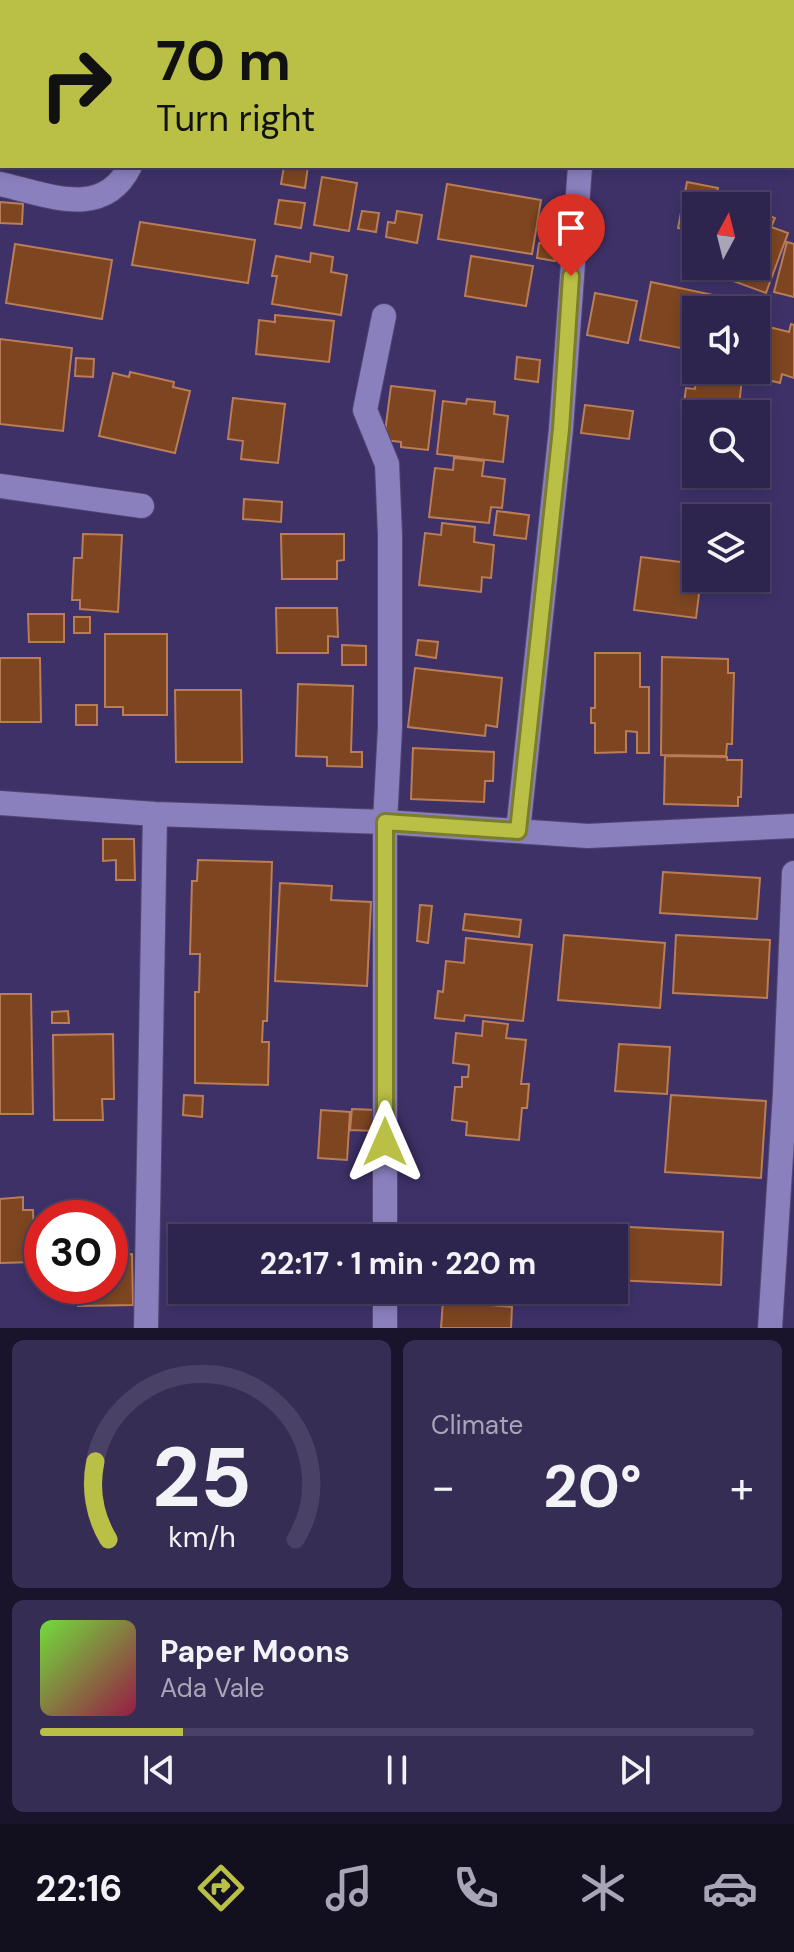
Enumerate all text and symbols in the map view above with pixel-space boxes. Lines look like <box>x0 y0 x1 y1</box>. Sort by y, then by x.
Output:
text: 70 m <box>156 24 291 97</box>
icon: right <box>24 32 128 136</box>
text: Turn right <box>156 95 315 142</box>
north arrow <box>682 192 770 280</box>
map controls <box>682 192 770 592</box>
pin <box>537 194 605 276</box>
icon: arrive <box>549 206 593 250</box>
button: sound <box>682 296 770 384</box>
button: search <box>682 400 770 488</box>
button: layers <box>682 504 770 592</box>
position arrow <box>343 1100 427 1184</box>
speed limit sign: 30 <box>24 1200 128 1304</box>
text: 22:17 · 1 min · 220 m <box>260 1244 536 1283</box>
text: Climate <box>431 1408 523 1442</box>
text: 25 <box>152 1423 251 1532</box>
text: 20° <box>543 1447 642 1526</box>
text: − <box>431 1458 455 1516</box>
text: + <box>730 1458 754 1516</box>
text: km/h <box>168 1519 235 1556</box>
text: Paper Moons <box>160 1632 350 1671</box>
text: Ada Vale <box>160 1671 265 1705</box>
icon: previous <box>137 1748 181 1792</box>
icon: pause <box>375 1748 419 1792</box>
icon: next <box>613 1748 657 1792</box>
icon: directions <box>193 1860 249 1916</box>
icon: music <box>321 1860 377 1916</box>
icon: phone <box>448 1860 504 1916</box>
icon: climate <box>575 1860 631 1916</box>
icon: car <box>702 1860 758 1916</box>
text: 22:16 <box>36 1865 122 1912</box>

